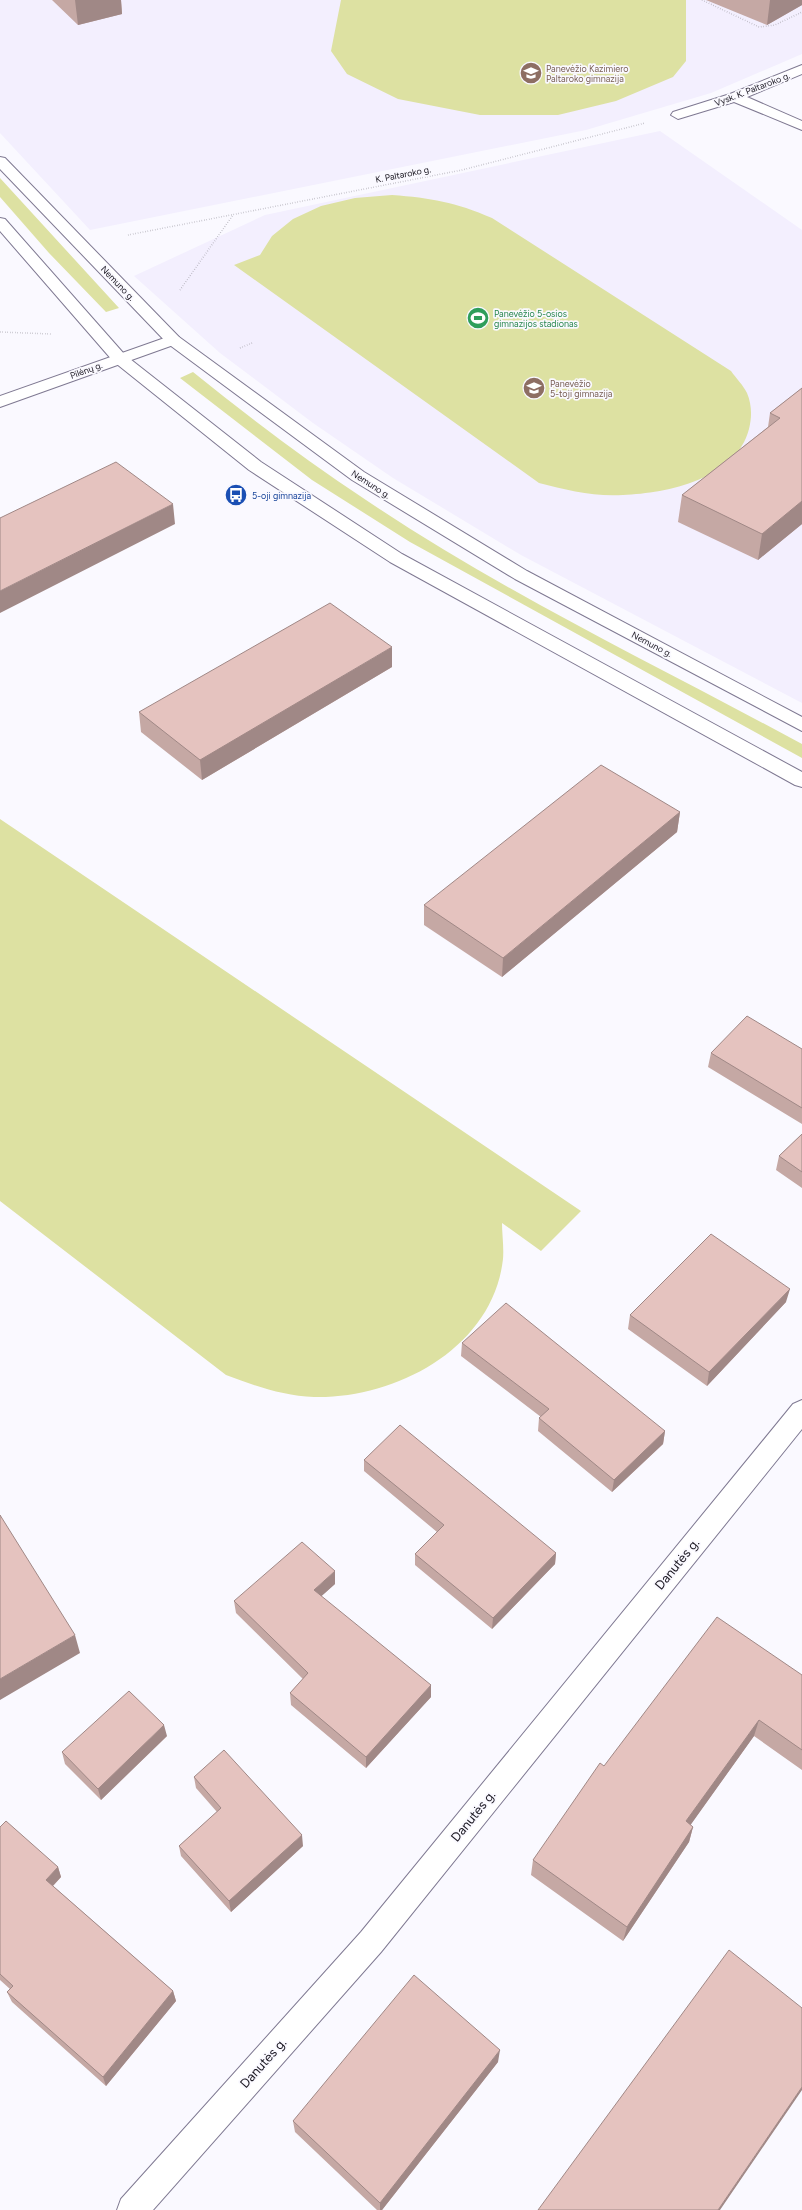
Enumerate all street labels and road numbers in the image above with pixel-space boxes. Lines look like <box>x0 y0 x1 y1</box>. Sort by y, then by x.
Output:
street label: Vysk. K. Paltaroko g. <box>713 69 791 108</box>
street label: K. Paltaroko g. <box>374 163 432 185</box>
street label: Nemuno g. <box>99 263 137 303</box>
street label: Pilėnų g. <box>68 359 104 381</box>
street label: Nemuno g. <box>349 467 393 501</box>
street label: Nemuno g. <box>630 629 674 659</box>
street label: Danutės g. <box>652 1535 702 1593</box>
street label: Danutės g. <box>448 1787 498 1845</box>
street label: Danutės g. <box>237 2035 289 2091</box>

